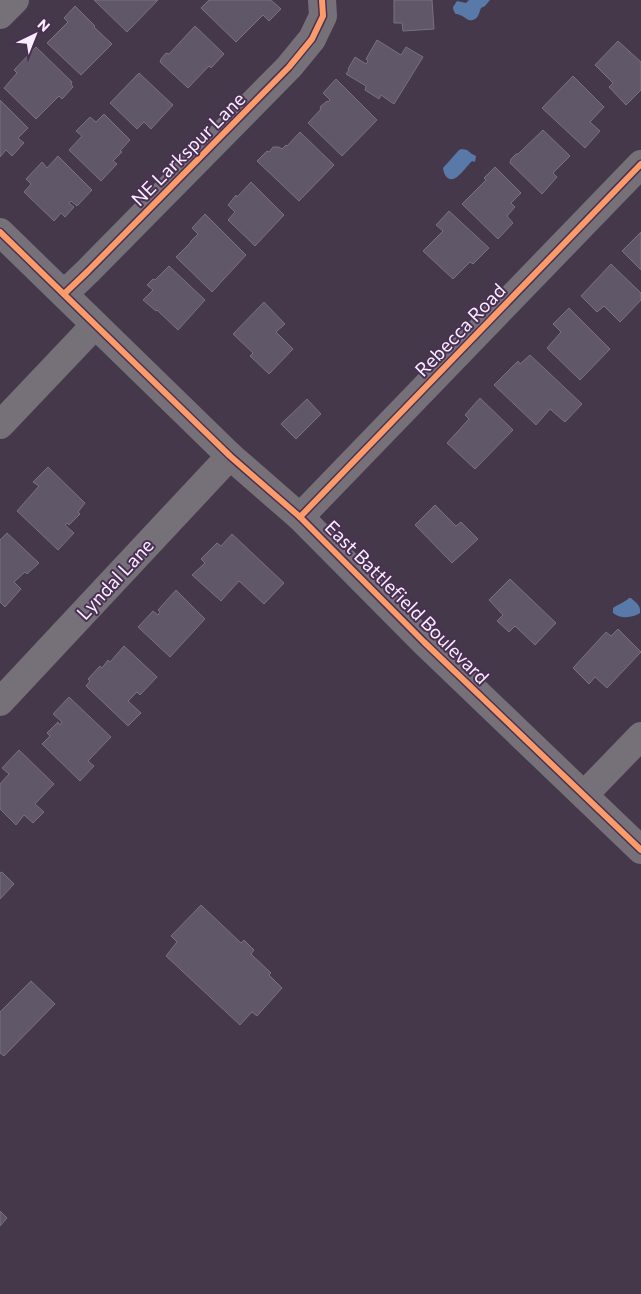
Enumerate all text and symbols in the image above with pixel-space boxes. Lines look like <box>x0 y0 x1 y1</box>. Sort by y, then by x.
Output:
north arrow <box>10 10 60 60</box>
text: N <box>35 15 54 35</box>
street label: NE Larkspur Lane <box>126 87 249 210</box>
street label: Rebecca Road <box>410 278 510 381</box>
street label: East Battlefield Boulevard <box>321 515 494 688</box>
street label: Lyndal Lane <box>71 533 158 624</box>

